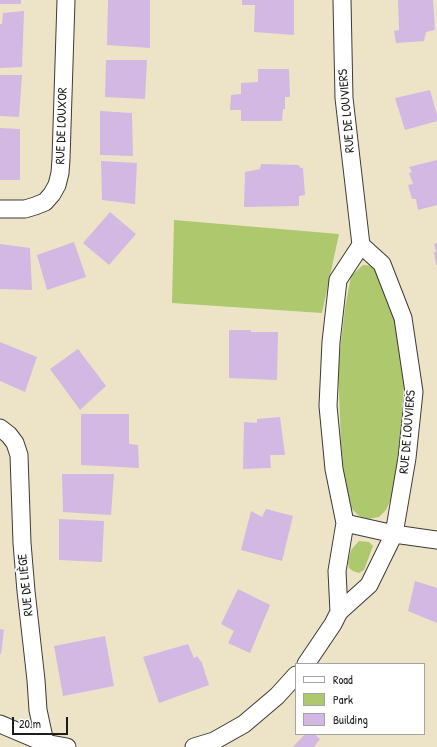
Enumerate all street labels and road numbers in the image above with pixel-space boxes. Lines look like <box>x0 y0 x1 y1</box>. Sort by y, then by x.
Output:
street label: RUE DE LOUVIERS <box>336 69 358 153</box>
street label: RUE DE LOUXOR <box>53 87 71 165</box>
street label: RUE DE LOUVIERS <box>397 390 419 474</box>
street label: RUE DE LIÈGE <box>15 553 37 617</box>

